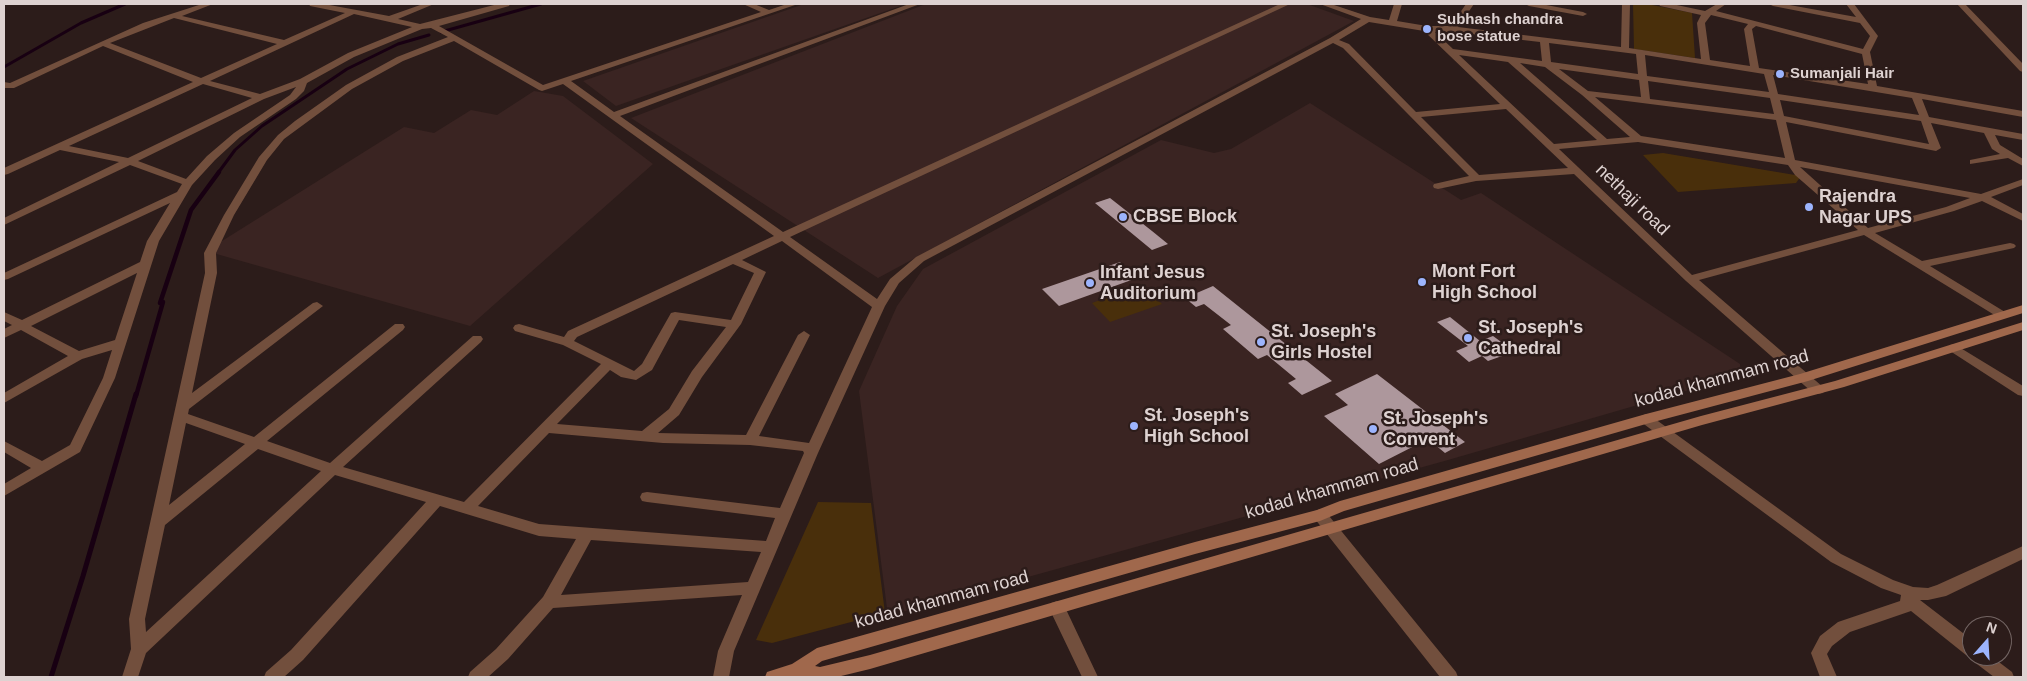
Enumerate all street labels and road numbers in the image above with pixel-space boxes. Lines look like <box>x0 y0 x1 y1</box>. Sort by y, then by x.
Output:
street label: nethaji road <box>1591 160 1673 240</box>
street label: kodad khammam road <box>1633 345 1811 413</box>
street label: kodad khammam road <box>1243 454 1421 524</box>
street label: kodad khammam road <box>853 566 1031 634</box>

